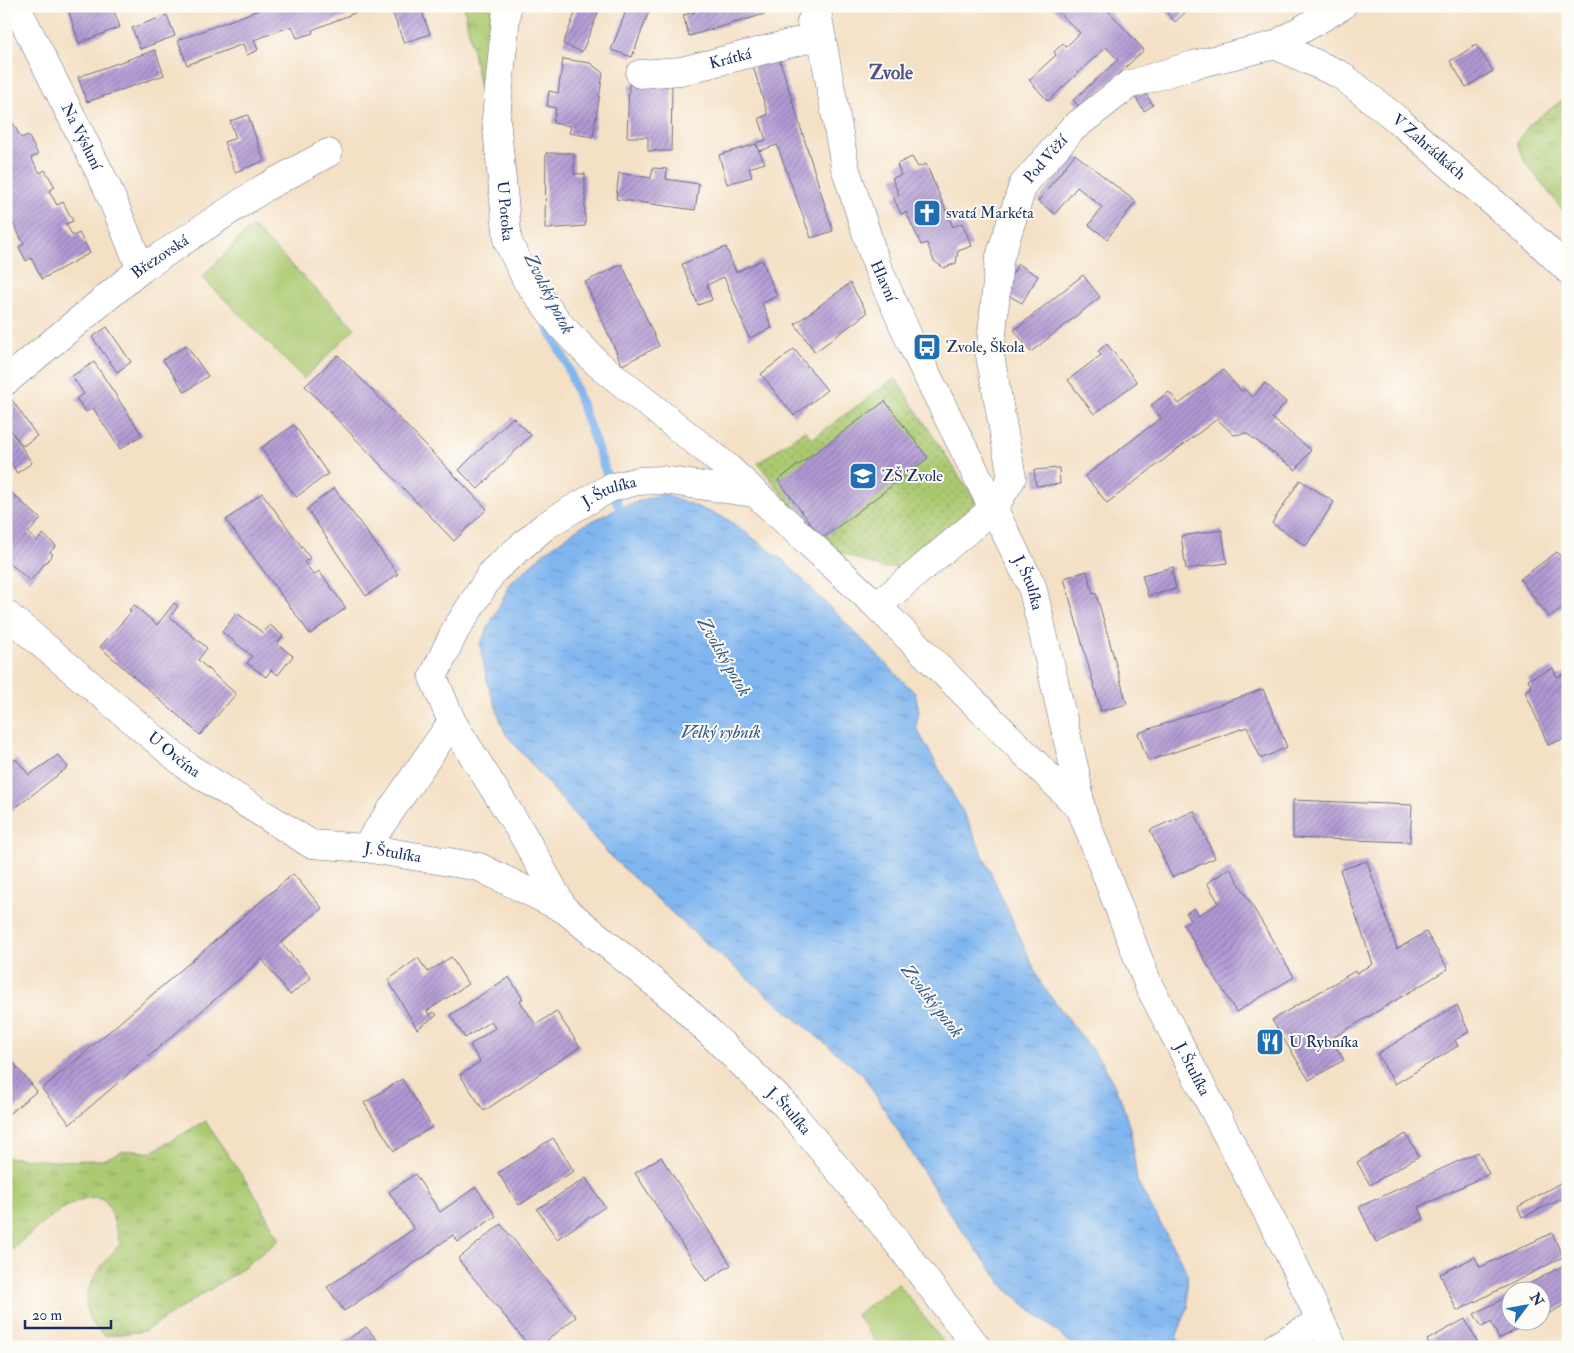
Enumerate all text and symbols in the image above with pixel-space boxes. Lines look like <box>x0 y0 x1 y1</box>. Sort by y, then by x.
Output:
street label: Krátká <box>707 44 754 74</box>
district label: Zvole <box>869 61 913 85</box>
street label: Na Výsluní <box>56 100 107 175</box>
street label: V Zahrádkách <box>1388 109 1470 185</box>
street label: Pod Věží <box>1019 130 1073 187</box>
street label: U Potoka <box>492 180 518 242</box>
church icon: svatá Markéta <box>912 198 942 228</box>
place label: svatá Markéta <box>946 203 1034 223</box>
street label: Březovská <box>127 230 193 283</box>
water label: Zvolský potok <box>518 249 579 338</box>
street label: Hlavní <box>866 257 902 306</box>
bus stop icon: Zvole, Škola <box>912 332 942 362</box>
place label: Zvole, Škola <box>946 336 1025 357</box>
school or university icon: ZŠ Zvole <box>848 461 878 491</box>
place label: ZŠ Zvole <box>882 465 943 486</box>
street label: J. Štulíka <box>577 472 639 513</box>
street label: J. Štulíka <box>1007 551 1047 613</box>
water label: Zvolský potok <box>692 612 756 701</box>
water label: Velký rybník <box>681 721 761 744</box>
street label: U Ovčína <box>143 727 204 782</box>
street label: J. Štulíka <box>361 838 423 867</box>
water label: Zvolský potok <box>895 959 968 1043</box>
restaurant icon: U Rybníka <box>1255 1027 1285 1057</box>
place label: U Rybníka <box>1289 1032 1359 1052</box>
street label: J. Štulíka <box>1169 1038 1215 1100</box>
street label: J. Štulíka <box>761 1082 816 1139</box>
north arrow <box>1502 1280 1552 1330</box>
text: N <box>1526 1289 1547 1310</box>
scale bar <box>25 1298 111 1330</box>
text: 20 m <box>32 1306 62 1325</box>

